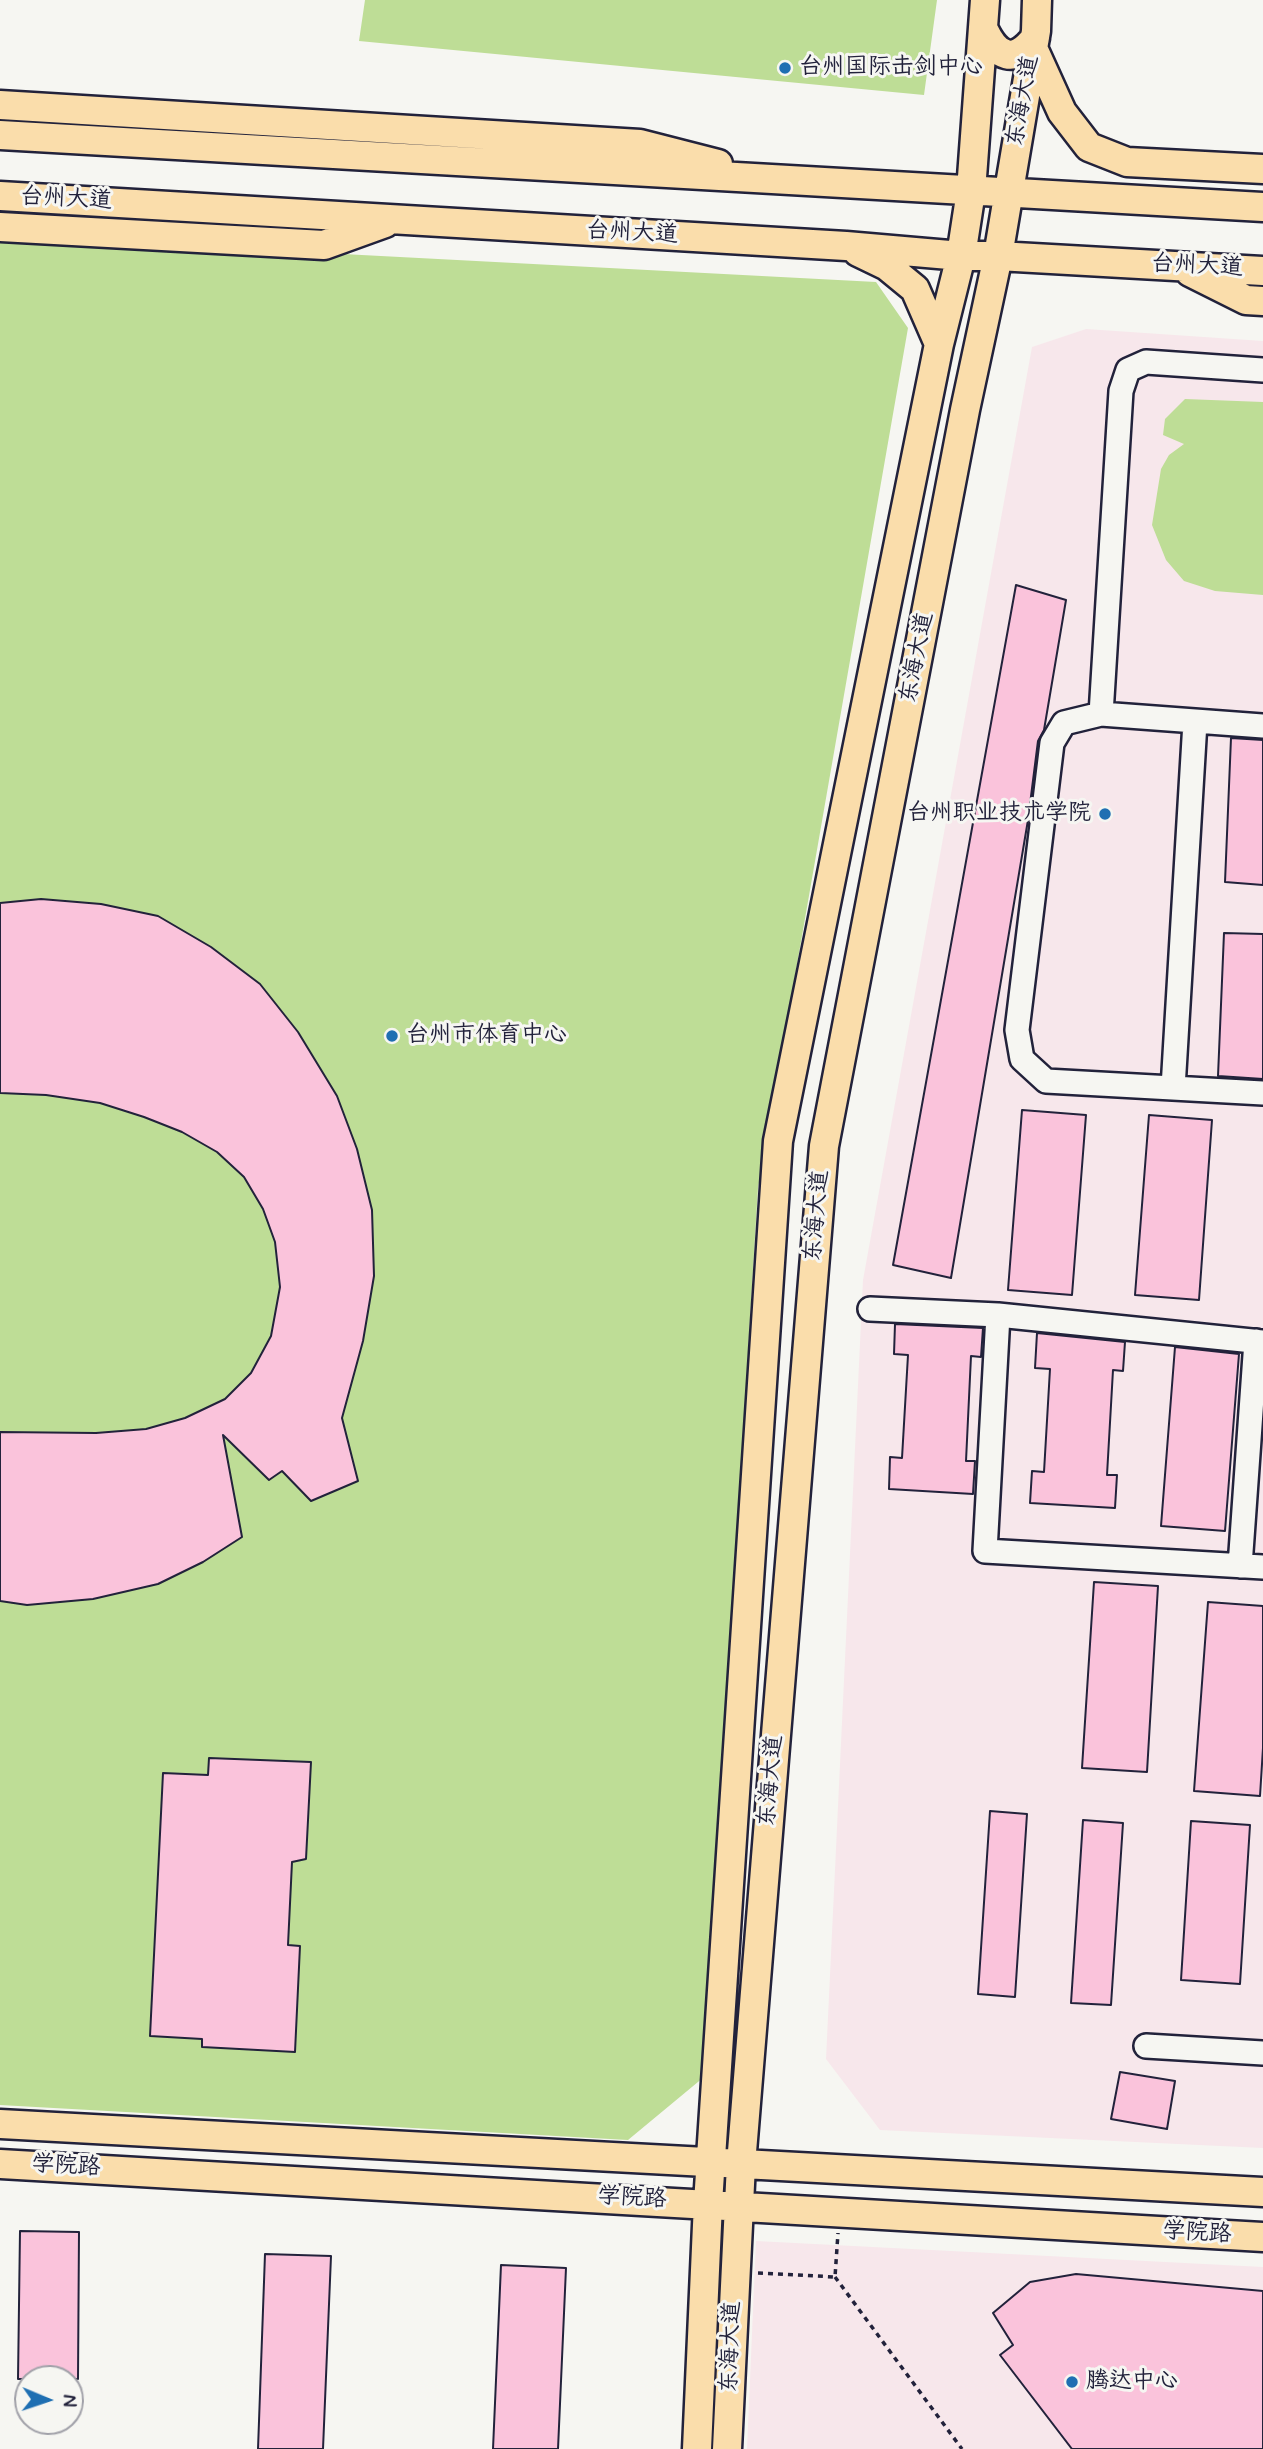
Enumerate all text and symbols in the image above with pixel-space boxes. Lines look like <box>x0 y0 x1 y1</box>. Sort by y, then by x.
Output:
street label: 东海大道 <box>1002 53 1046 149</box>
place label: 台州国际击剑中心 <box>799 54 983 82</box>
marker: 台州国际击剑中心 <box>777 60 793 76</box>
street label: 台州大道 <box>19 184 113 216</box>
street label: 台州大道 <box>585 218 679 250</box>
street label: 台州大道 <box>1150 251 1244 283</box>
street label: 东海大道 <box>896 610 940 706</box>
place label: 台州职业技术学院 <box>907 800 1091 828</box>
marker: 台州职业技术学院 <box>1097 806 1113 822</box>
place label: 台州市体育中心 <box>406 1022 567 1050</box>
marker: 台州市体育中心 <box>384 1028 400 1044</box>
street label: 东海大道 <box>800 1169 836 1263</box>
street label: 东海大道 <box>754 1734 790 1828</box>
street label: 学院路 <box>31 2151 101 2183</box>
street label: 学院路 <box>597 2183 667 2215</box>
street label: 学院路 <box>1162 2218 1232 2250</box>
street label: 东海大道 <box>717 2301 747 2393</box>
north arrow <box>14 2365 84 2435</box>
place label: 腾达中心 <box>1086 2368 1178 2396</box>
marker: 腾达中心 <box>1064 2374 1080 2390</box>
text: N <box>56 2394 81 2407</box>

